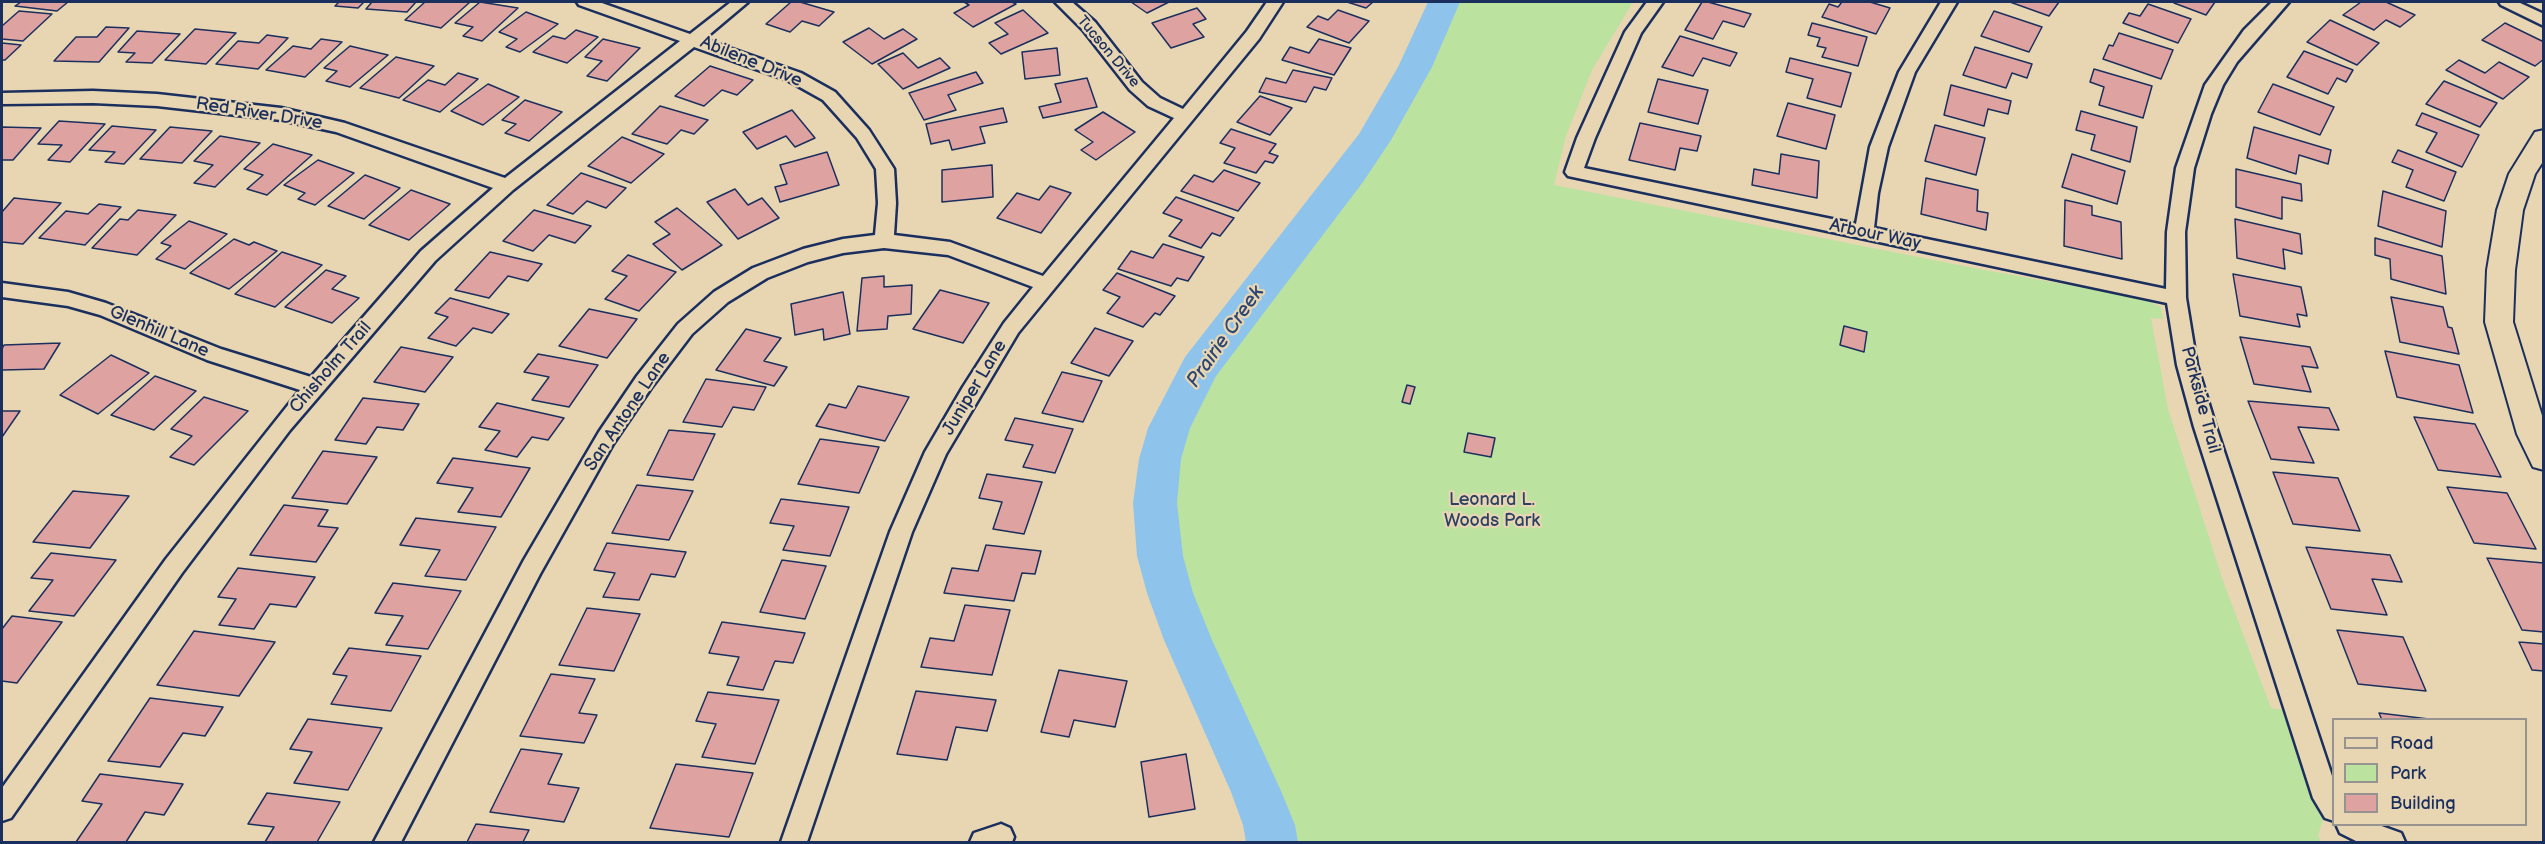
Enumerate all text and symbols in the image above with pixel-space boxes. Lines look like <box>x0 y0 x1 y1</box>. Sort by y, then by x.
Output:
street label: Tucson Drive <box>1073 13 1143 91</box>
street label: Abilene Drive <box>697 32 805 92</box>
street label: Red River Drive <box>194 93 324 135</box>
street label: Arbour Way <box>1827 215 1923 255</box>
water label: Prairie Creek <box>1182 282 1270 392</box>
street label: Glenhill Lane <box>106 301 212 363</box>
street label: Chisholm Trail <box>285 318 377 418</box>
street label: Juniper Lane <box>938 337 1012 439</box>
street label: Parkside Trail <box>2175 344 2225 456</box>
street label: San Antone Lane <box>580 348 676 476</box>
park label: Leonard L. Woods Park <box>1444 489 1540 532</box>
legend <box>2332 718 2527 826</box>
text: Road <box>2390 733 2434 754</box>
text: Park <box>2390 763 2426 784</box>
text: Building <box>2390 793 2456 814</box>

